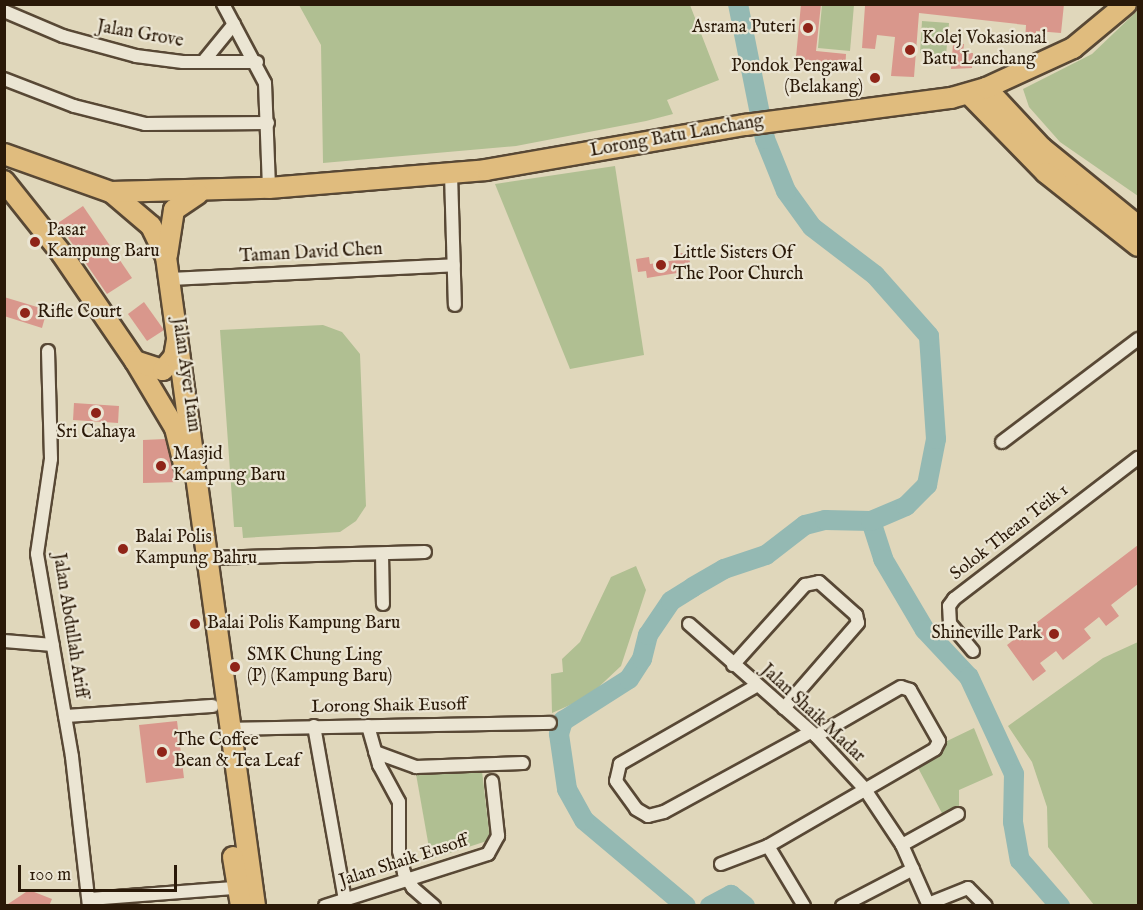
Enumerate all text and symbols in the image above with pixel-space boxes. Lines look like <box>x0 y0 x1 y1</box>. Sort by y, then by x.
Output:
street label: Jalan Grove <box>95 17 185 53</box>
place label: Asrama Puteri <box>692 17 796 39</box>
marker: Asrama Puteri <box>801 21 815 35</box>
place label: Kolej Vokasional Batu Lanchang <box>922 29 1047 72</box>
marker: Kolej Vokasional Batu Lanchang <box>903 43 917 57</box>
place label: Pondok Pengawal (Belakang) <box>731 57 863 100</box>
marker: Pondok Pengawal (Belakang) <box>868 71 882 85</box>
street label: Lorong Batu Lanchang <box>589 111 765 163</box>
place label: Pasar Kampung Baru <box>47 221 160 264</box>
marker: Pasar Kampung Baru <box>28 235 42 249</box>
street label: Taman David Chen <box>239 239 383 269</box>
place label: Little Sisters Of The Poor Church <box>673 244 803 286</box>
marker: Little Sisters Of The Poor Church <box>654 258 668 272</box>
place label: Rifle Court <box>37 302 122 324</box>
marker: Rifle Court <box>18 306 32 320</box>
street label: Jalan Ayer Itam <box>166 316 204 434</box>
marker: Sri Cahaya <box>89 406 103 420</box>
place label: Sri Cahaya <box>57 422 135 444</box>
place label: Masjid Kampung Baru <box>173 445 286 488</box>
marker: Masjid Kampung Baru <box>154 459 168 473</box>
street label: Solok Thean Teik 1 <box>947 480 1073 586</box>
place label: Balai Polis Kampung Bahru <box>135 528 257 570</box>
marker: Balai Polis Kampung Bahru <box>116 542 130 556</box>
street label: Jalan Abdullah Ariff <box>47 552 91 700</box>
place label: Balai Polis Kampung Baru <box>207 613 400 635</box>
marker: Balai Polis Kampung Baru <box>188 617 202 631</box>
place label: Shineville Park <box>932 623 1042 645</box>
marker: Shineville Park <box>1047 627 1061 641</box>
place label: SMK Chung Ling (P) (Kampung Baru) <box>247 646 392 688</box>
marker: SMK Chung Ling (P) (Kampung Baru) <box>228 660 242 674</box>
street label: Jalan Shaik Madar <box>755 660 869 768</box>
street label: Lorong Shaik Eusoff <box>311 695 467 719</box>
place label: The Coffee Bean & Tea Leaf <box>174 731 300 774</box>
marker: The Coffee Bean & Tea Leaf <box>155 745 169 759</box>
street label: Jalan Shaik Eusoff <box>337 831 471 893</box>
scale bar <box>21 853 180 891</box>
text: 100 m <box>29 864 71 887</box>

